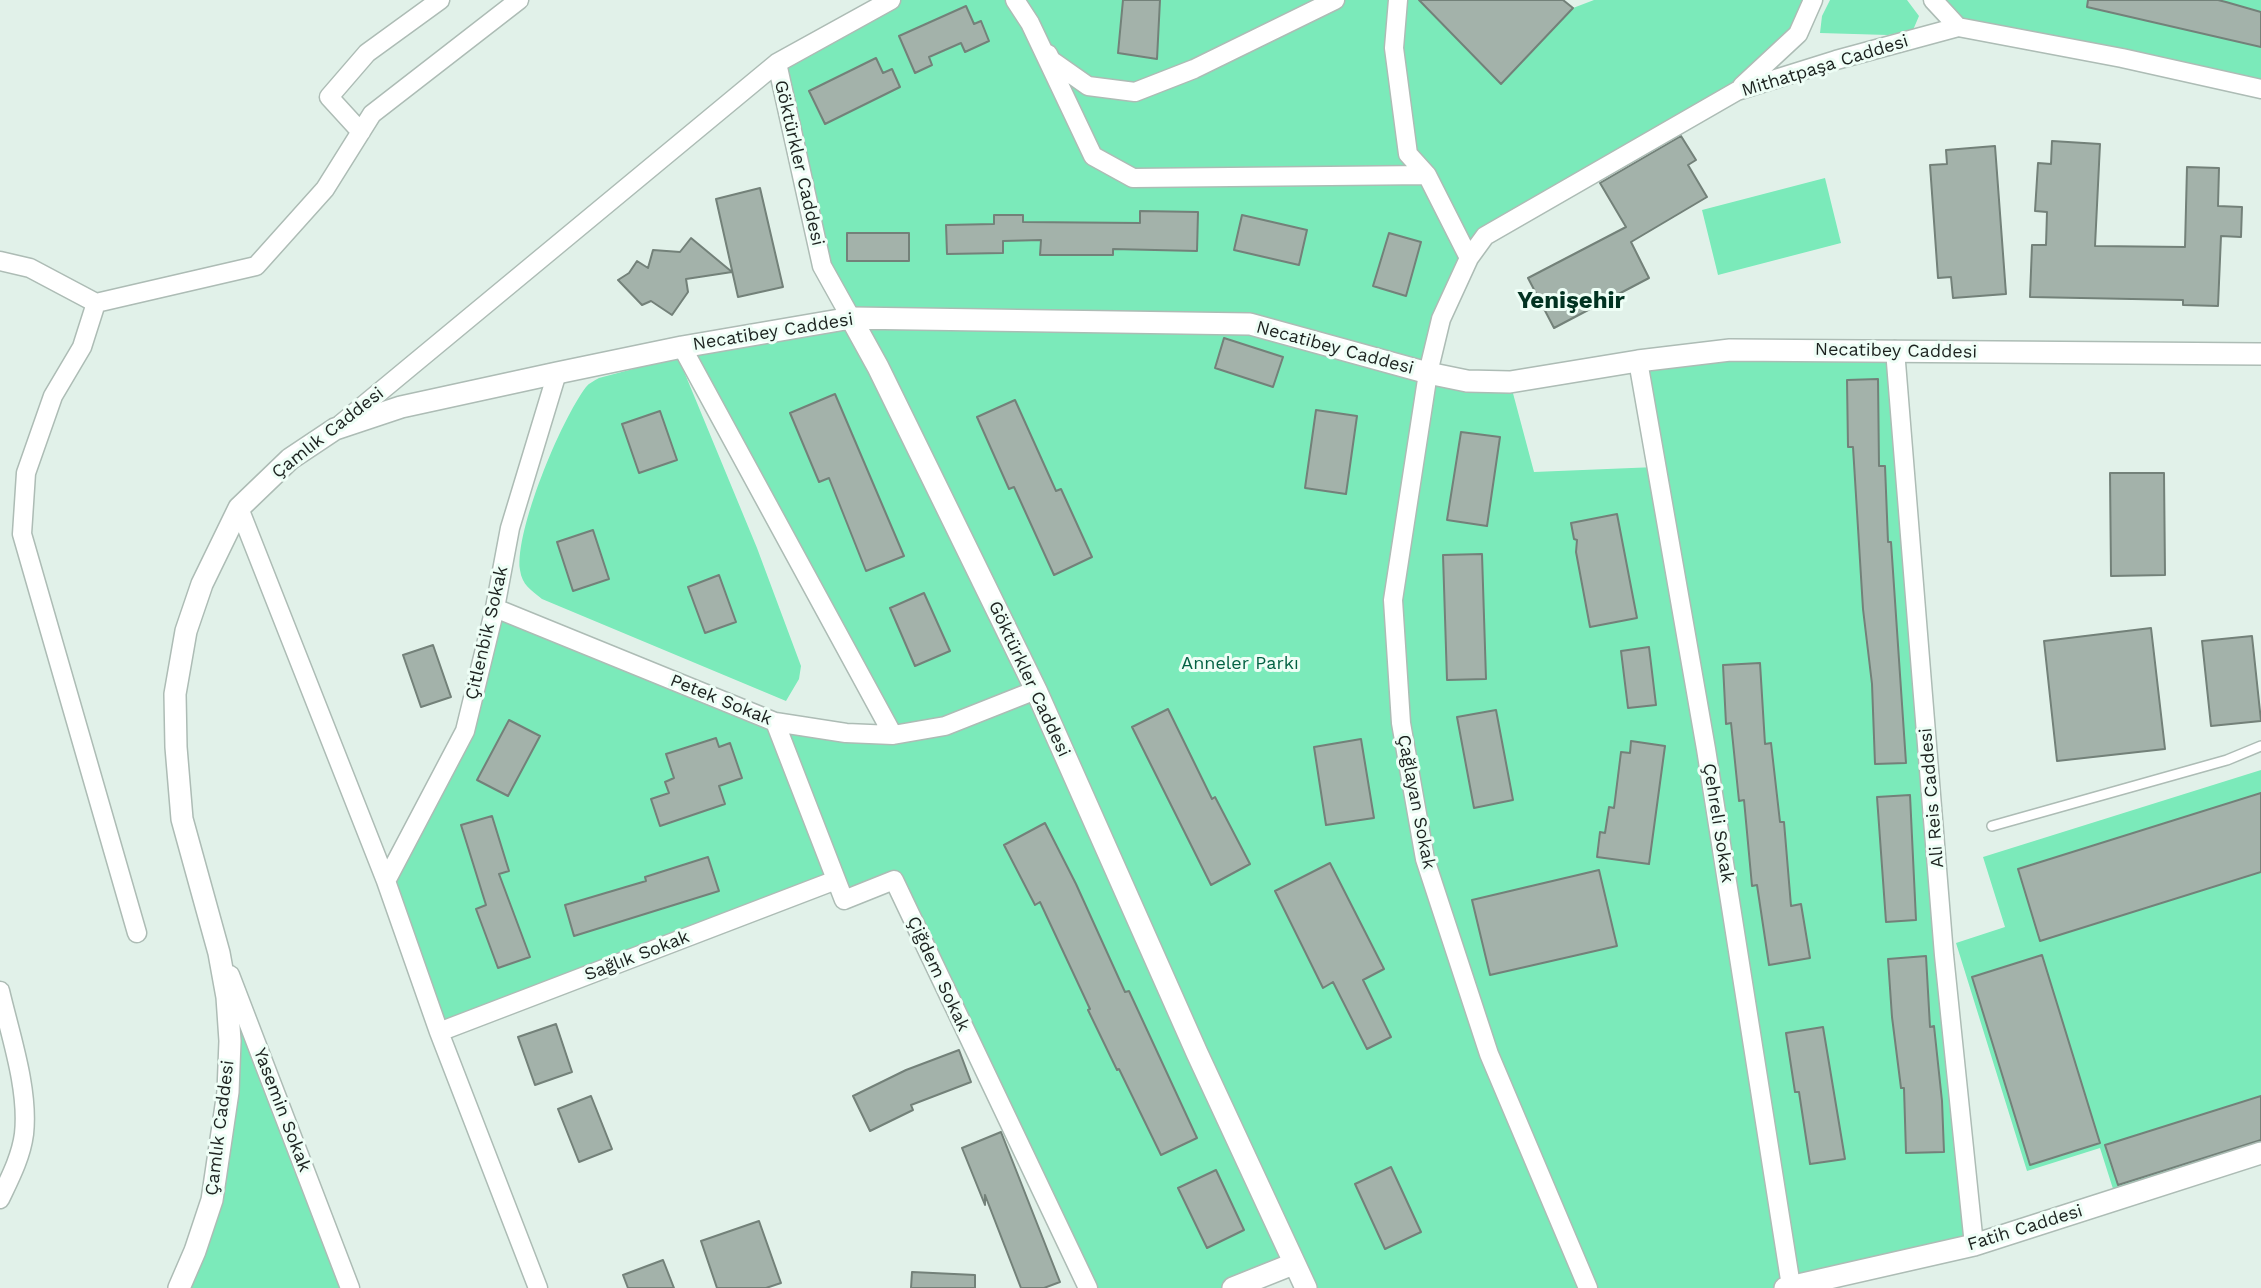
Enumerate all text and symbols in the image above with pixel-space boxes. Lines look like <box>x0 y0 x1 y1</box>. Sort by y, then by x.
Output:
street label: Mithatpaşa Caddesi <box>1739 30 1911 102</box>
street label: Göktürkler Caddesi <box>769 78 829 248</box>
district label: Yenişehir <box>1517 287 1625 315</box>
street label: Necatibey Caddesi <box>691 309 855 355</box>
street label: Necatibey Caddesi <box>1254 317 1416 379</box>
street label: Necatibey Caddesi <box>1815 339 1977 363</box>
street label: Çamlık Caddesi <box>268 383 388 483</box>
street label: Çitlenbik Sokak <box>461 564 513 702</box>
street label: Göktürkler Caddesi <box>983 598 1075 760</box>
park label: Anneler Parkı <box>1181 653 1299 675</box>
street label: Petek Sokak <box>667 670 775 730</box>
street label: Ali Reis Caddesi <box>1915 727 1949 869</box>
street label: Çağlayan Sokak <box>1392 733 1440 871</box>
street label: Çehreli Sokak <box>1698 762 1738 884</box>
street label: Çiğdem Sokak <box>902 913 974 1035</box>
street label: Sağlık Sokak <box>582 926 692 986</box>
street label: Yasemin Sokak <box>248 1045 316 1175</box>
street label: Çamlık Caddesi <box>201 1059 239 1197</box>
street label: Fatih Caddesi <box>1965 1200 2085 1256</box>

